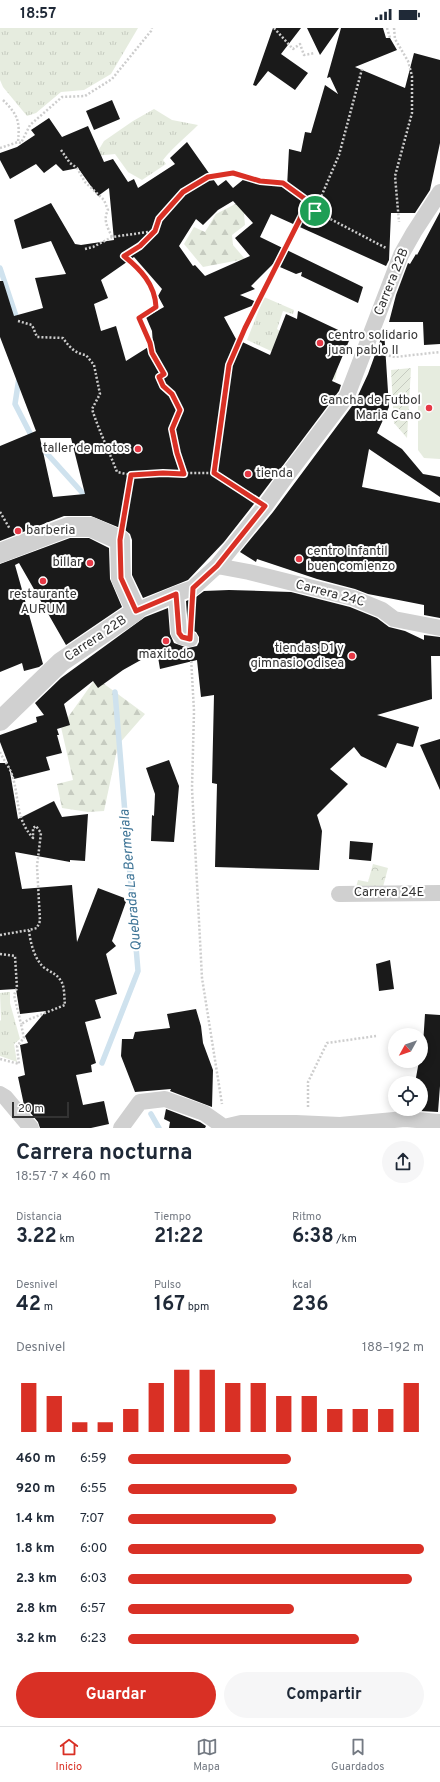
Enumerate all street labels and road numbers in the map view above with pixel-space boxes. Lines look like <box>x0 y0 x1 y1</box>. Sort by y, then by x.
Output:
street label: Carrera 22B <box>371 246 413 318</box>
street label: Carrera 24C <box>294 577 366 611</box>
street label: Carrera 22B <box>62 612 130 666</box>
street label: Carrera 24E <box>354 885 424 901</box>

